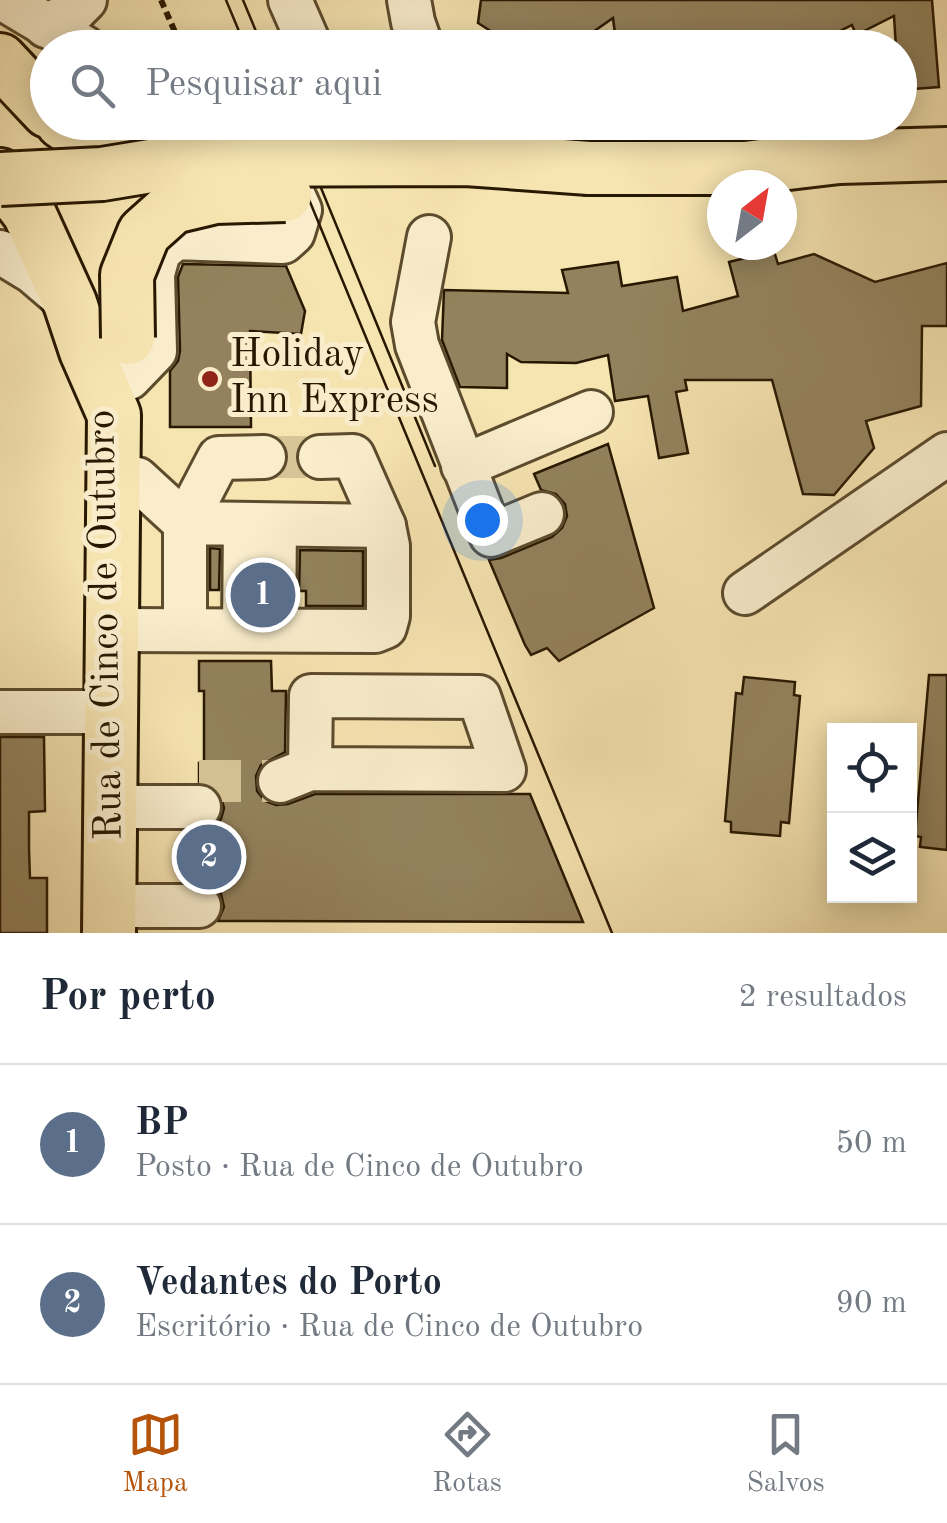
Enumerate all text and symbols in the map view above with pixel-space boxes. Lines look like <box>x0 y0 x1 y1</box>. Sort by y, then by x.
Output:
search box <box>30 30 917 140</box>
icon: search <box>65 58 120 113</box>
text: Pesquisar aqui <box>145 66 382 104</box>
north arrow <box>707 170 797 260</box>
place label: Holiday Inn Express <box>230 336 439 422</box>
marker: Holiday Inn Express <box>199 368 221 390</box>
street label: Rua de Cinco de Outubro <box>83 409 131 841</box>
your location <box>457 495 508 546</box>
pin: 1 <box>230 558 296 632</box>
map controls <box>827 723 917 903</box>
button: locate <box>827 723 917 813</box>
button: layers <box>827 813 917 903</box>
pin: 2 <box>176 820 242 894</box>
text: Por perto <box>40 977 216 1019</box>
text: 2 resultados <box>739 982 907 1014</box>
text: BP <box>135 1105 189 1143</box>
text: 1 <box>63 1128 82 1160</box>
text: 50 m <box>836 1128 907 1160</box>
text: Posto · Rua de Cinco de Outubro <box>135 1152 584 1184</box>
text: Vedantes do Porto <box>135 1265 442 1303</box>
text: 2 <box>63 1288 82 1320</box>
text: 90 m <box>836 1288 907 1320</box>
text: Escritório · Rua de Cinco de Outubro <box>135 1312 643 1344</box>
tab: Mapa <box>122 1407 188 1502</box>
tab: Rotas <box>432 1407 502 1502</box>
tab: Salvos <box>746 1407 825 1502</box>

